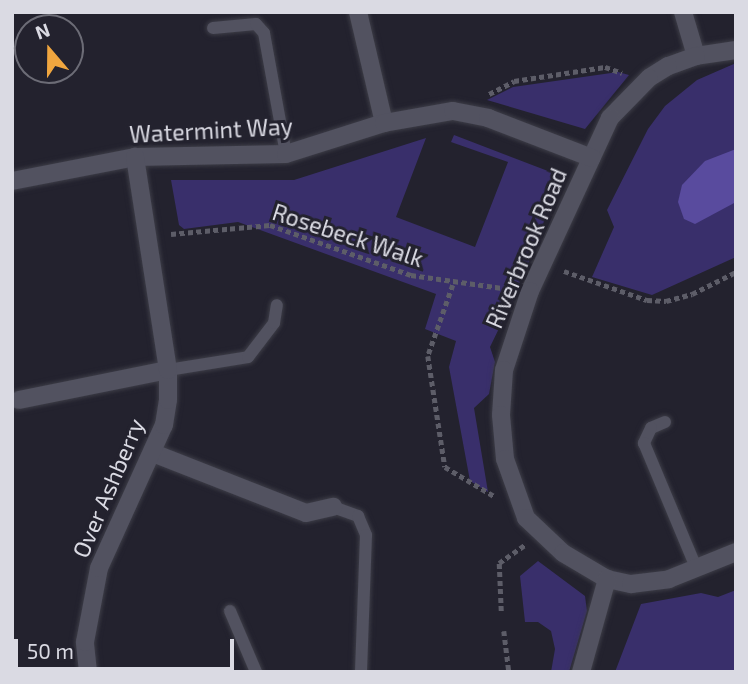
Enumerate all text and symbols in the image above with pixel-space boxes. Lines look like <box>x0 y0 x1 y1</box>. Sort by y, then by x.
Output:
north arrow <box>14 14 84 84</box>
text: N <box>32 18 53 44</box>
street label: Watermint Way <box>128 112 294 148</box>
street label: Riverbrook Road <box>480 164 572 332</box>
street label: Rosebeck Walk <box>269 198 427 272</box>
street label: Over Ashberry <box>66 414 150 562</box>
scale bar <box>18 624 238 668</box>
text: 50 m <box>27 638 74 663</box>

